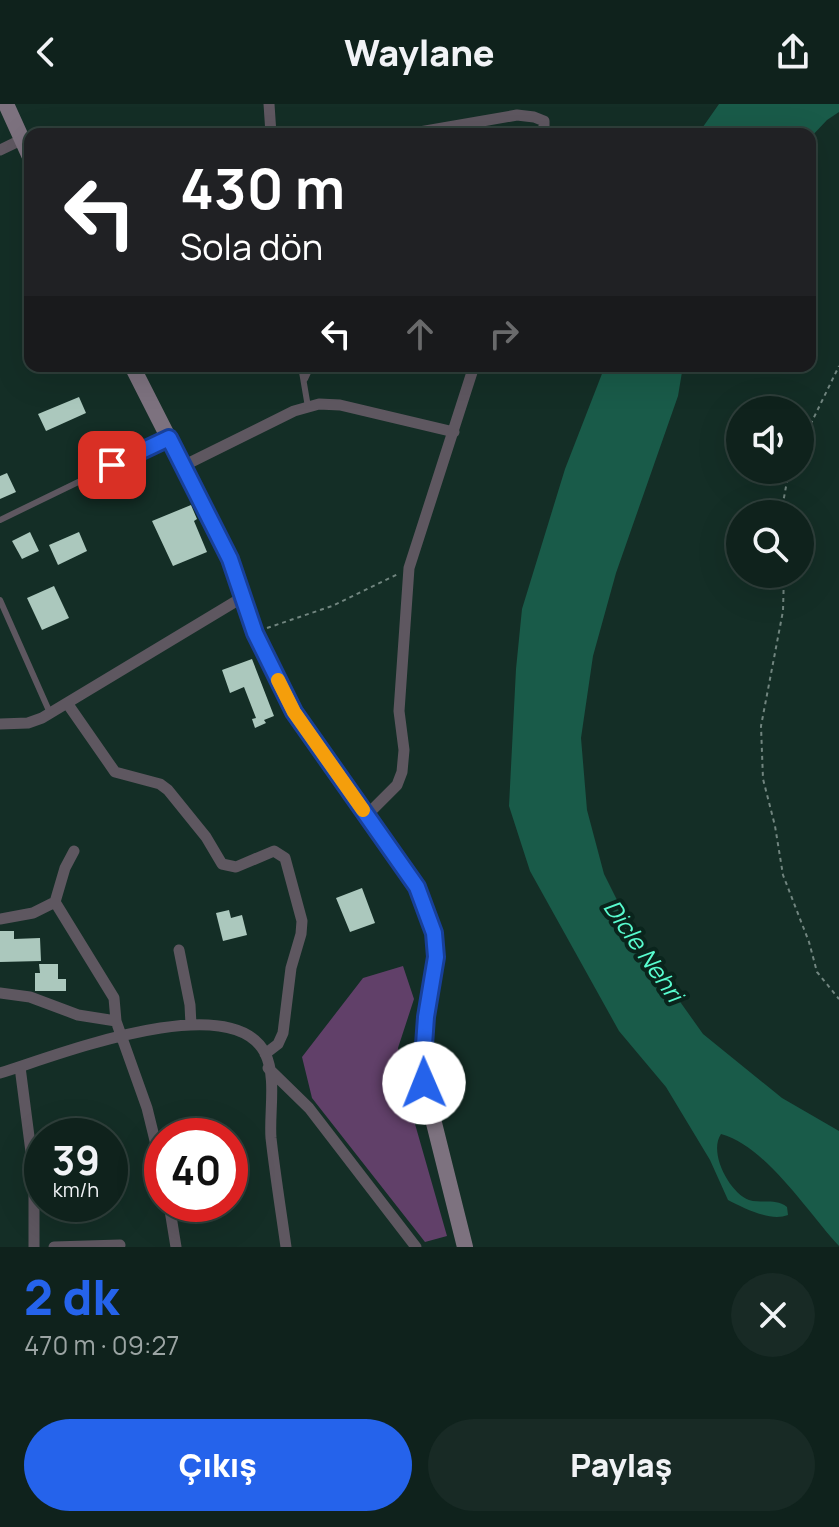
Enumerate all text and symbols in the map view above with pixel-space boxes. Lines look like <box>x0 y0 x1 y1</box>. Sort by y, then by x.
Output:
text: Waylane <box>344 28 495 77</box>
icon: back <box>24 30 68 74</box>
icon: share <box>771 30 815 74</box>
text: 430 m <box>180 149 345 226</box>
icon: left <box>48 160 152 264</box>
text: Sola dön <box>180 222 323 271</box>
icon: left <box>314 312 358 356</box>
icon: ahead <box>398 312 442 356</box>
icon: right <box>482 312 526 356</box>
map controls <box>726 396 814 588</box>
button: sound <box>726 396 814 484</box>
pin <box>78 431 146 499</box>
icon: arrive <box>90 443 134 487</box>
button: search <box>726 500 814 588</box>
water label: Dicle Nehri <box>597 892 694 1011</box>
position arrow <box>382 1041 466 1125</box>
speed limit sign: 40 <box>144 1118 248 1222</box>
text: 39 <box>52 1132 100 1187</box>
text: km/h <box>53 1176 99 1203</box>
text: 2 dk <box>24 1264 119 1329</box>
button: close <box>731 1273 815 1357</box>
text: 470 m · 09:27 <box>24 1327 179 1363</box>
button: Çıkış <box>24 1419 412 1511</box>
button: Paylaş <box>428 1419 815 1511</box>

